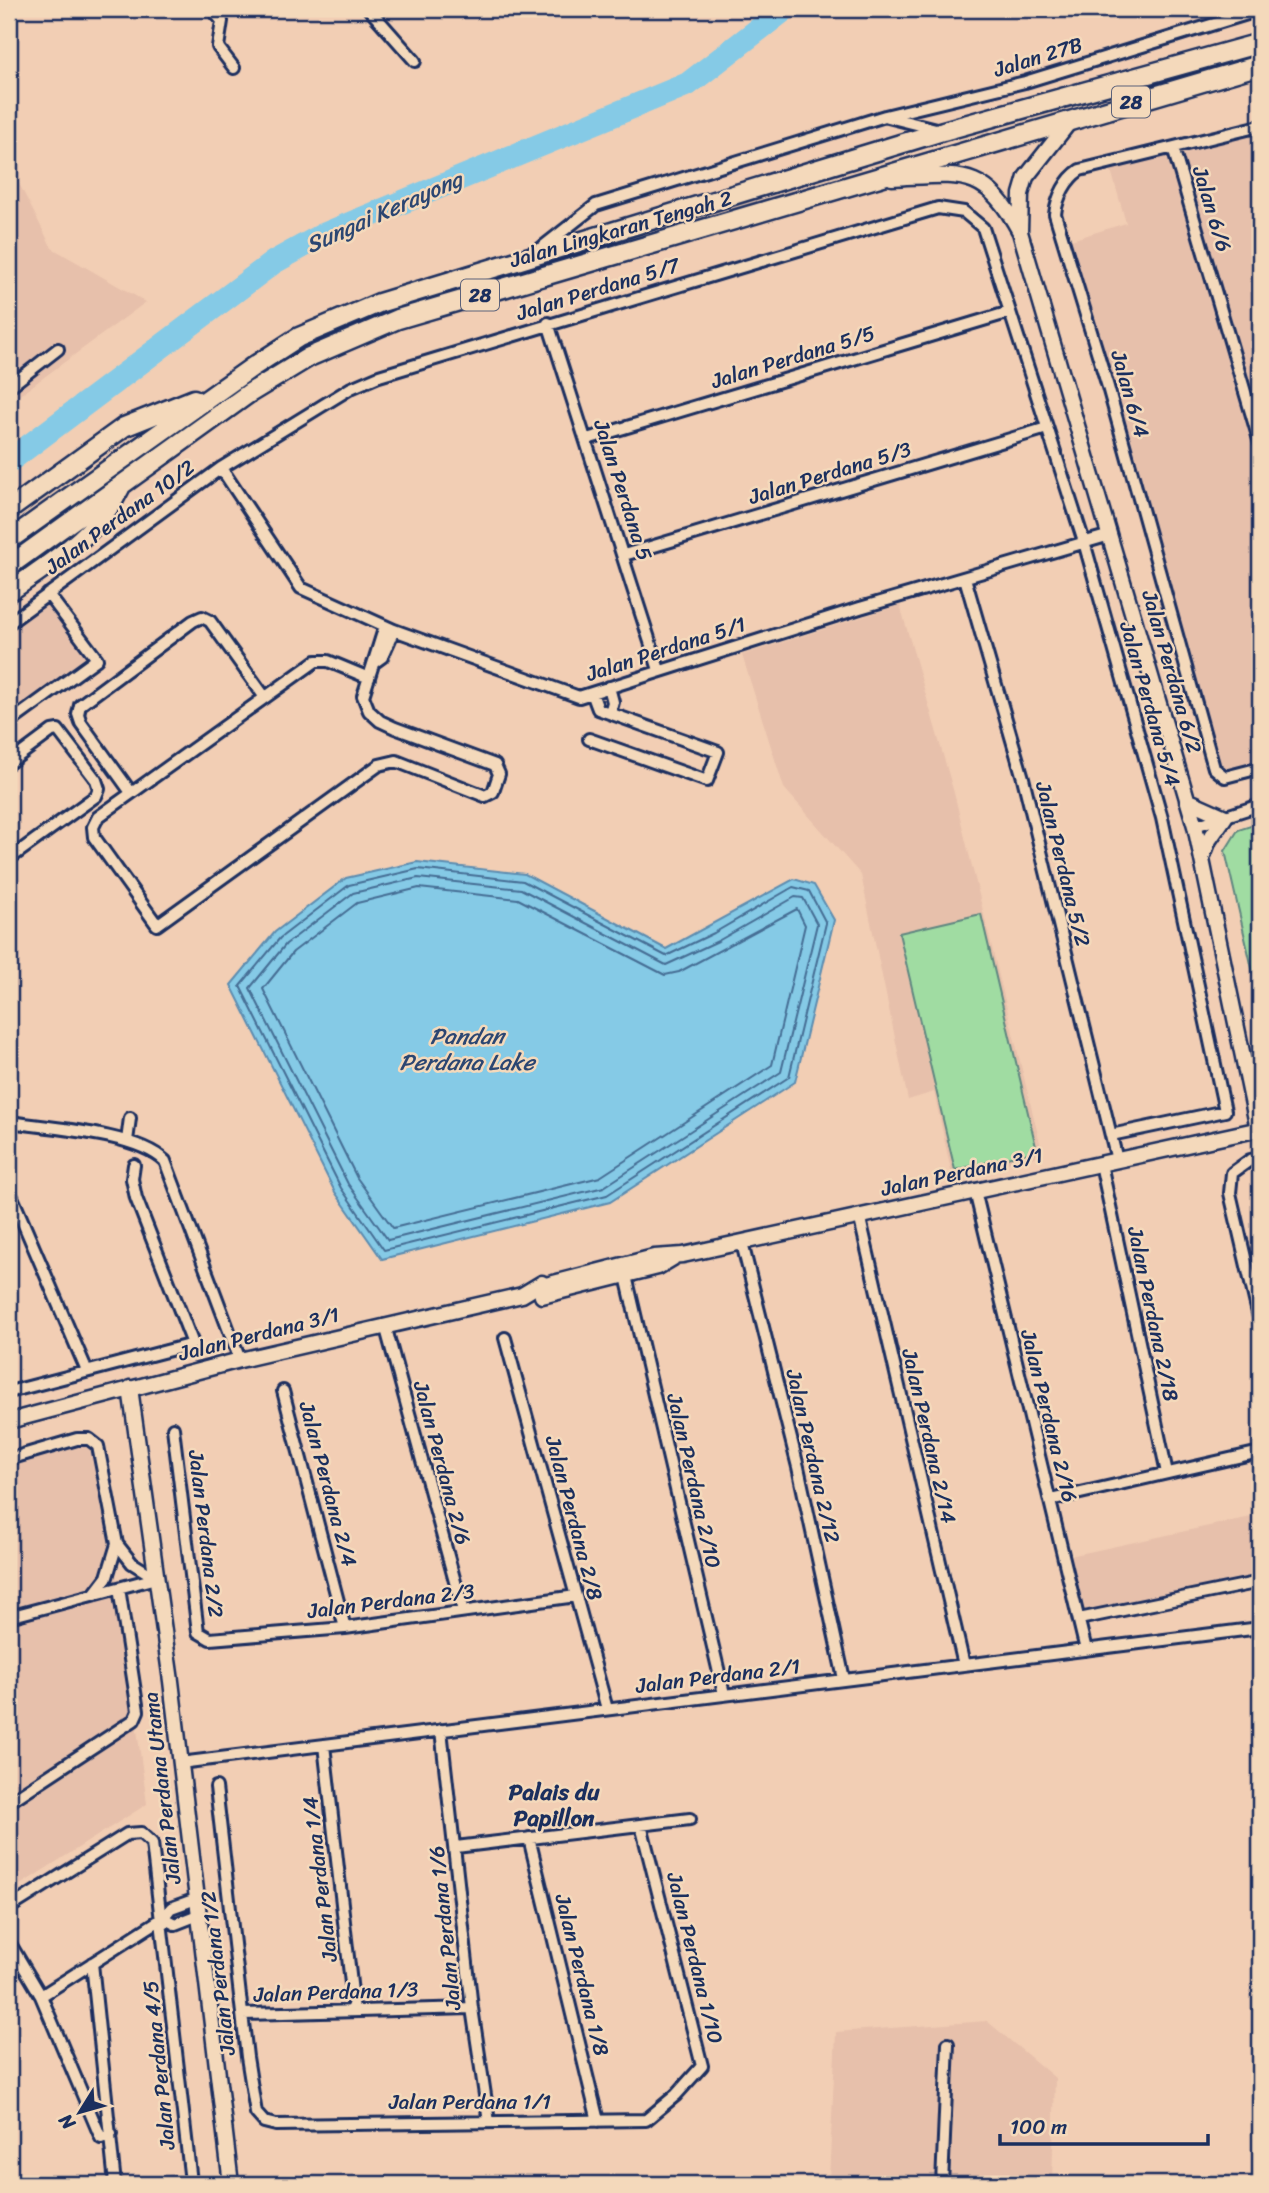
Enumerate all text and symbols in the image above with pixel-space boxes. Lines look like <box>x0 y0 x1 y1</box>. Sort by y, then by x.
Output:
street label: Jalan 27B <box>988 26 1087 89</box>
road number: 28 <box>1112 86 1150 118</box>
water label: Sungai Kerayong <box>299 158 472 265</box>
street label: Jalan 6/6 <box>1181 160 1243 257</box>
street label: Jalan Lingkaran Tengah 2 <box>504 179 737 279</box>
street label: Jalan Perdana 5/7 <box>511 246 686 332</box>
road number: 28 <box>461 280 499 310</box>
street label: Jalan Perdana 5/5 <box>705 314 880 400</box>
street label: Jalan 6/4 <box>1099 345 1161 442</box>
street label: Jalan Perdana 5 <box>582 413 664 566</box>
street label: Jalan Perdana 5/3 <box>743 430 917 516</box>
street label: Jalan Perdana 10/2 <box>36 449 203 585</box>
street label: Jalan Perdana 6/2 <box>1130 585 1213 758</box>
street label: Jalan Perdana 5/1 <box>580 605 751 693</box>
street label: Jalan Perdana 5/4 <box>1108 616 1192 791</box>
street label: Jalan Perdana 5/2 <box>1024 776 1102 951</box>
water label: Pandan Perdana Lake <box>399 1016 537 1083</box>
street label: Jalan Perdana 3/1 <box>877 1136 1046 1208</box>
street label: Jalan Perdana 2/18 <box>1116 1222 1190 1405</box>
street label: Jalan Perdana 3/1 <box>174 1296 343 1373</box>
street label: Jalan Perdana 2/16 <box>1009 1324 1089 1507</box>
street label: Jalan Perdana 2/14 <box>890 1344 968 1527</box>
street label: Jalan Perdana 2/12 <box>774 1364 851 1547</box>
street label: Jalan Perdana 2/6 <box>402 1376 482 1549</box>
street label: Jalan Perdana 2/10 <box>655 1389 733 1572</box>
street label: Jalan Perdana 2/4 <box>287 1396 368 1571</box>
street label: Jalan Perdana 2/8 <box>534 1431 614 1605</box>
street label: Jalan Perdana 2/2 <box>177 1447 235 1620</box>
street label: Jalan Perdana 2/3 <box>304 1572 477 1630</box>
street label: Jalan Perdana 2/1 <box>633 1647 802 1705</box>
street label: Jalan Perdana Utama <box>131 1689 193 1887</box>
district label: Palais du Papillon <box>509 1772 600 1839</box>
street label: Jalan Perdana 1/4 <box>291 1794 349 1965</box>
street label: Jalan Perdana 1/6 <box>417 1844 473 2013</box>
street label: Jalan Perdana 1/10 <box>655 1867 735 2048</box>
street label: Jalan Perdana 1/2 <box>189 1889 247 2058</box>
street label: Jalan Perdana 1/8 <box>543 1889 621 2060</box>
street label: Jalan Perdana 1/3 <box>252 1970 419 2014</box>
street label: Jalan Perdana 4/5 <box>131 1978 187 2153</box>
north arrow <box>46 2078 116 2148</box>
street label: Jalan Perdana 1/1 <box>388 2083 551 2121</box>
scale bar <box>1000 2102 1208 2146</box>
text: N <box>49 2106 85 2138</box>
text: 100 m <box>1010 2108 1067 2146</box>

